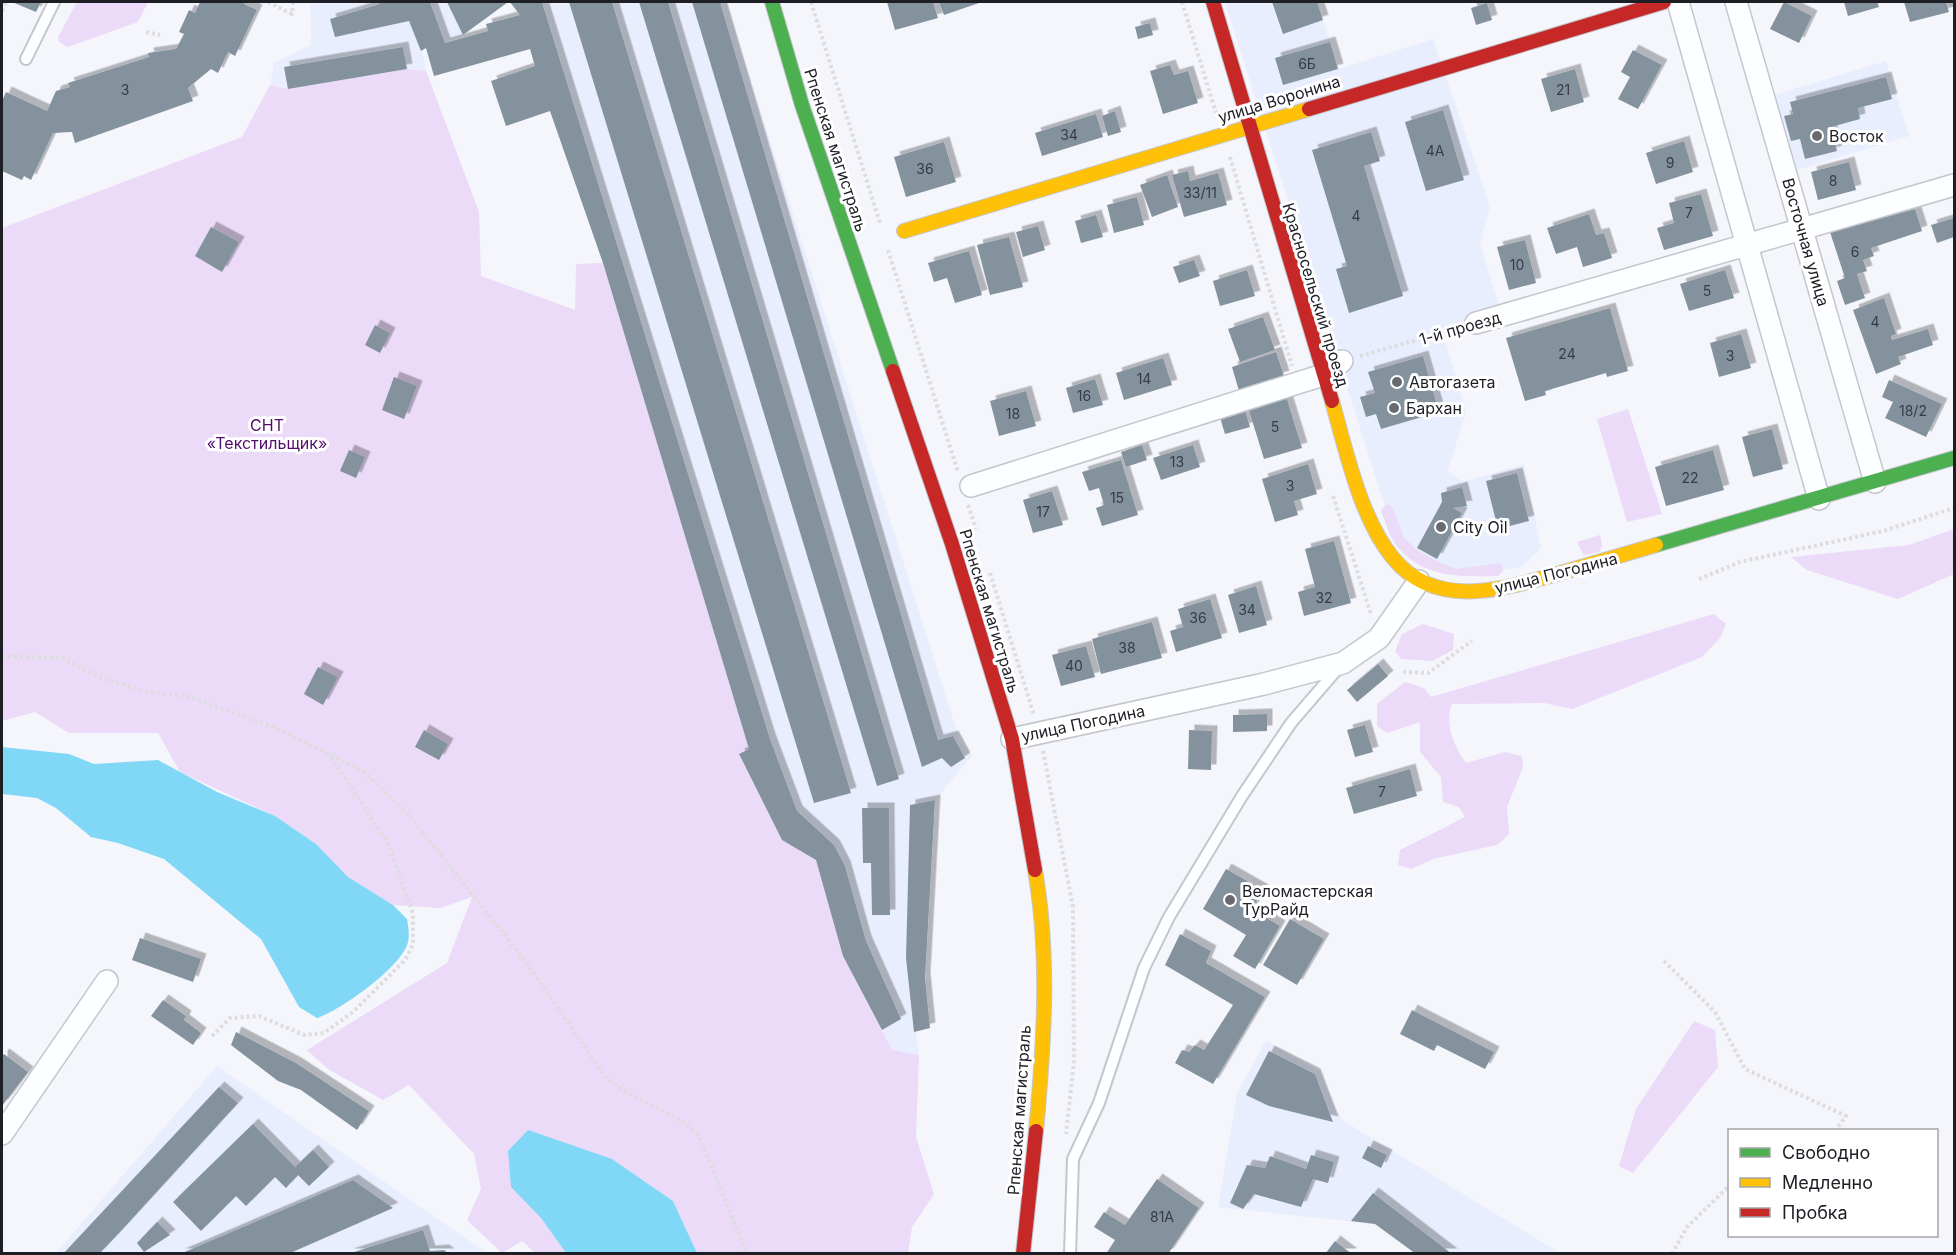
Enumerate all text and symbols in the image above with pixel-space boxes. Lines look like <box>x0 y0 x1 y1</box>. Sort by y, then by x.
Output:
house number: 6Б <box>1298 55 1316 72</box>
street label: Рпенская магистраль <box>800 66 872 234</box>
street label: улица Воронина <box>1215 71 1343 127</box>
house number: 3 <box>121 81 129 98</box>
house number: 21 <box>1556 81 1570 98</box>
house number: 34 <box>1060 126 1078 143</box>
place label: Восток <box>1829 126 1884 146</box>
marker: Восток <box>1810 129 1824 143</box>
house number: 4А <box>1426 142 1445 159</box>
house number: 9 <box>1666 154 1674 171</box>
house number: 36 <box>916 160 934 177</box>
house number: 8 <box>1829 172 1837 189</box>
street label: Восточная улица <box>1778 175 1834 309</box>
house number: 33/11 <box>1183 184 1217 201</box>
street label: Красносельский проезд <box>1278 200 1354 390</box>
house number: 7 <box>1685 204 1693 221</box>
house number: 4 <box>1351 207 1361 224</box>
house number: 6 <box>1851 243 1859 260</box>
house number: 10 <box>1510 256 1524 273</box>
house number: 5 <box>1703 282 1711 299</box>
street label: 1-й проезд <box>1417 307 1503 349</box>
house number: 4 <box>1870 313 1880 330</box>
house number: 24 <box>1558 345 1576 362</box>
house number: 3 <box>1726 347 1734 364</box>
house number: 14 <box>1137 370 1151 387</box>
place label: Автогазета <box>1409 372 1496 392</box>
marker: Автогазета <box>1390 375 1404 389</box>
house number: 16 <box>1077 387 1091 404</box>
place label: Бархан <box>1406 398 1462 418</box>
marker: Бархан <box>1387 401 1401 415</box>
house number: 18/2 <box>1899 402 1927 419</box>
house number: 18 <box>1006 405 1020 422</box>
park label: СНТ «Текстильщик» <box>207 415 327 453</box>
house number: 5 <box>1271 418 1279 435</box>
house number: 13 <box>1170 453 1184 470</box>
house number: 22 <box>1681 469 1699 486</box>
house number: 3 <box>1286 477 1294 494</box>
house number: 15 <box>1110 489 1124 506</box>
house number: 17 <box>1036 503 1050 520</box>
place label: City Oil <box>1453 517 1508 537</box>
marker: City Oil <box>1434 520 1448 534</box>
street label: Рпенская магистраль <box>956 527 1025 696</box>
street label: улица Погодина <box>1493 548 1619 598</box>
house number: 32 <box>1315 589 1333 606</box>
house number: 34 <box>1238 601 1256 618</box>
house number: 36 <box>1189 609 1207 626</box>
house number: 38 <box>1118 639 1136 656</box>
house number: 40 <box>1065 657 1083 674</box>
street label: улица Погодина <box>1019 700 1147 746</box>
house number: 7 <box>1378 783 1386 800</box>
place label: Веломастерская ТурРайд <box>1242 881 1373 919</box>
marker: Веломастерская ТурРайд <box>1223 893 1237 907</box>
street label: Рпенская магистраль <box>1003 1024 1035 1196</box>
legend <box>1728 1129 1938 1237</box>
text: Свободно <box>1782 1142 1870 1163</box>
text: Медленно <box>1782 1172 1873 1193</box>
text: Пробка <box>1782 1202 1848 1223</box>
house number: 81А <box>1150 1208 1174 1225</box>

